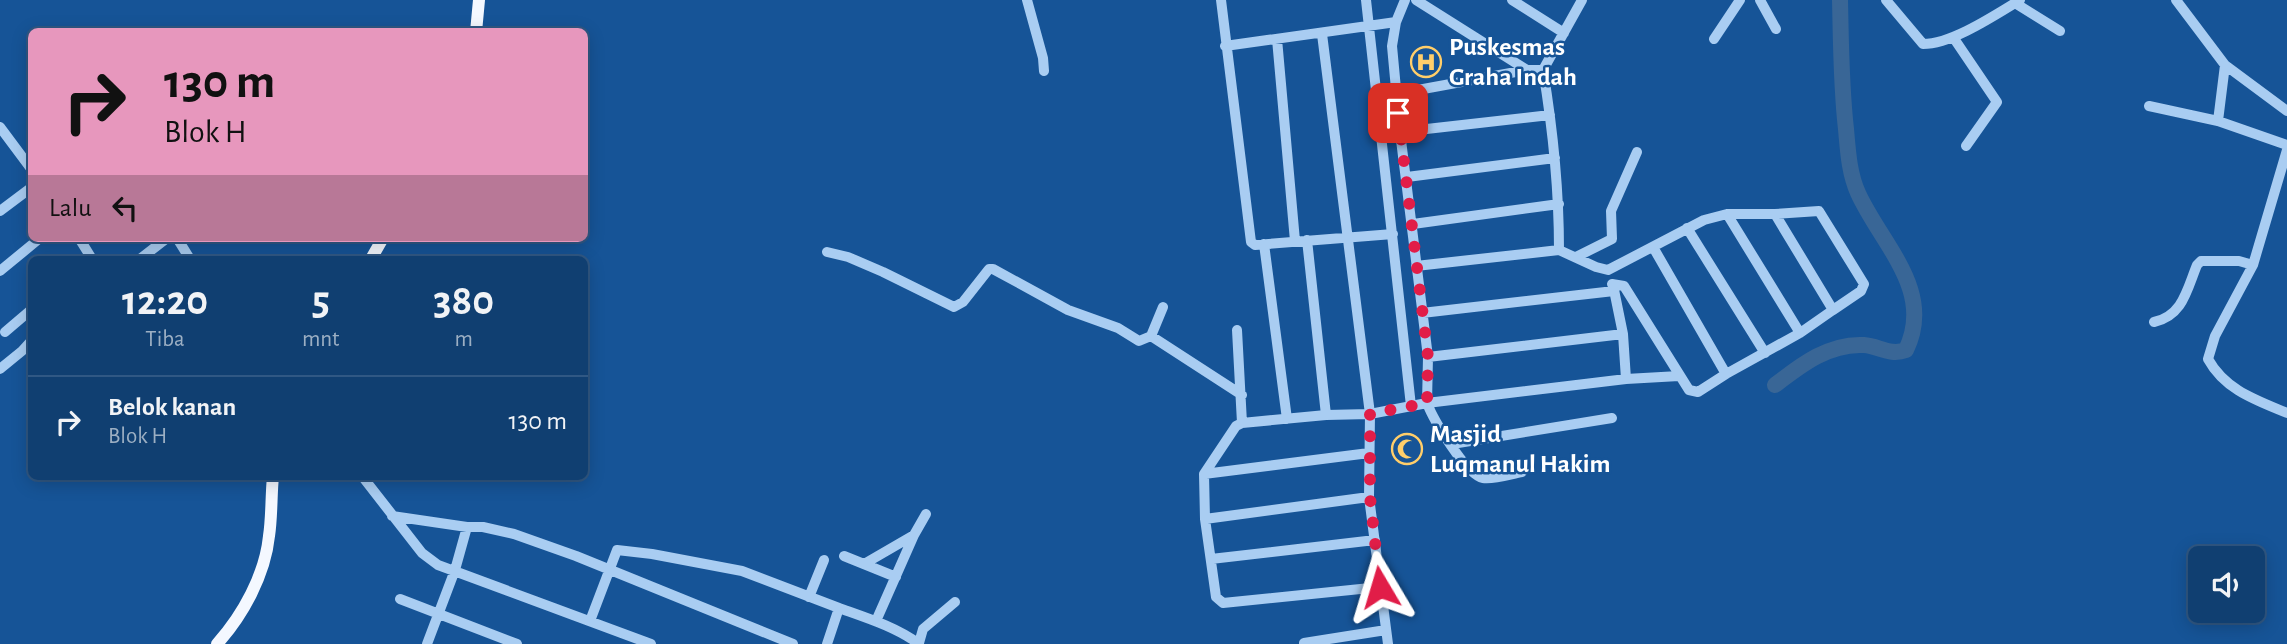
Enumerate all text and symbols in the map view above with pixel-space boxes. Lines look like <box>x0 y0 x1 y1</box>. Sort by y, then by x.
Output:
place label: Puskesmas Graha Indah <box>1449 34 1577 90</box>
hospital icon: Puskesmas Graha Indah <box>1409 45 1443 79</box>
icon: right <box>49 56 140 147</box>
text: 130 m <box>164 58 275 107</box>
pin <box>1368 83 1428 143</box>
icon: arrive <box>1379 94 1417 132</box>
text: Blok H <box>164 116 247 148</box>
icon: left <box>106 189 144 227</box>
text: Lalu <box>49 195 92 221</box>
text: 12:20 <box>122 280 208 322</box>
text: 5 <box>312 280 330 322</box>
text: 380 <box>433 280 494 322</box>
text: Tiba <box>145 328 185 351</box>
text: mnt <box>302 328 339 351</box>
text: m <box>454 328 473 351</box>
text: Belok kanan <box>108 394 236 420</box>
icon: right <box>49 403 87 441</box>
text: 130 m <box>509 408 567 434</box>
place label: Masjid Luqmanul Hakim <box>1430 421 1611 477</box>
text: Blok H <box>108 425 167 448</box>
mosque icon: Masjid Luqmanul Hakim <box>1390 432 1424 466</box>
map controls <box>2188 546 2265 623</box>
button: sound <box>2188 546 2265 623</box>
position arrow <box>1343 550 1417 624</box>

